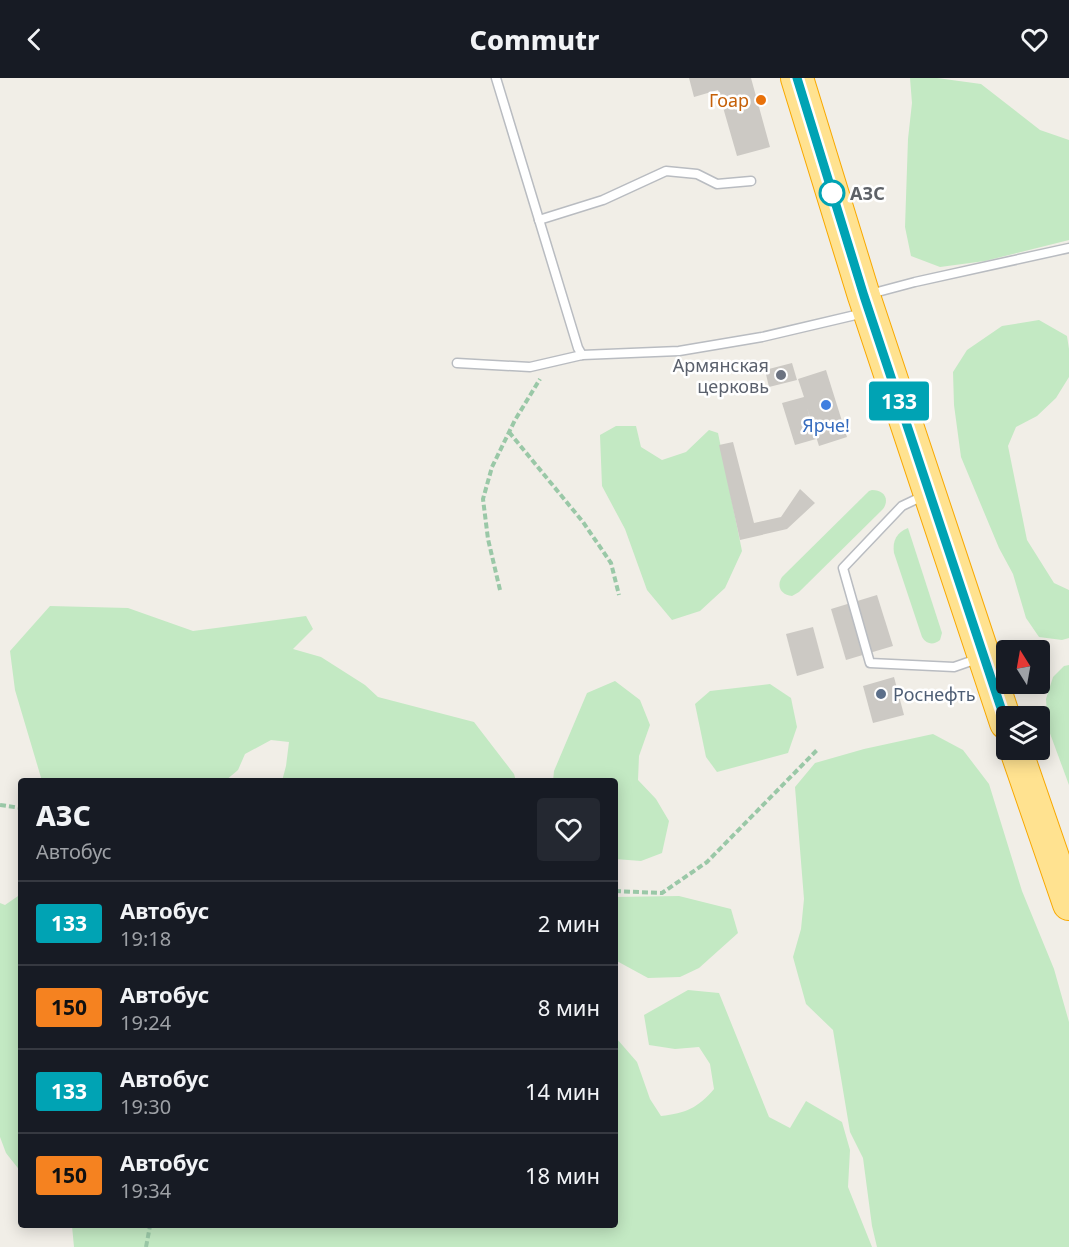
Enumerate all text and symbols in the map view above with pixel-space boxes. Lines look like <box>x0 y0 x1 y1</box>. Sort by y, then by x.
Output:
text: Commutr <box>470 21 599 58</box>
icon: back <box>18 23 51 56</box>
icon: heart <box>1018 23 1051 56</box>
place label: Гоар <box>709 88 749 112</box>
marker: Гоар <box>754 93 768 107</box>
marker: АЗС <box>819 180 845 206</box>
place label: АЗС <box>850 181 885 205</box>
place label: Армянская церковь <box>673 353 769 398</box>
marker: Армянская церковь <box>774 368 788 382</box>
line badge: 133 <box>864 382 934 420</box>
text: 133 <box>881 387 917 415</box>
marker: Ярче! <box>819 398 833 412</box>
place label: Ярче! <box>802 413 850 437</box>
north arrow <box>996 640 1050 694</box>
map controls <box>996 640 1050 760</box>
place label: Роснефть <box>893 682 976 706</box>
marker: Роснефть <box>874 687 888 701</box>
button: layers <box>996 706 1050 760</box>
text: АЗС <box>36 796 91 834</box>
button: heart <box>537 798 600 861</box>
text: Автобус <box>36 838 112 865</box>
text: Автобус <box>120 895 209 925</box>
text: 2 мин <box>538 908 600 938</box>
text: 133 <box>51 909 87 937</box>
text: 19:18 <box>120 925 171 952</box>
text: Автобус <box>120 979 209 1009</box>
text: 8 мин <box>538 992 600 1022</box>
text: 150 <box>51 993 87 1021</box>
text: 19:24 <box>120 1009 171 1036</box>
text: Автобус <box>120 1063 209 1093</box>
text: 14 мин <box>525 1076 600 1106</box>
text: 133 <box>51 1077 87 1105</box>
text: 19:30 <box>120 1093 171 1120</box>
text: Автобус <box>120 1147 209 1177</box>
text: 18 мин <box>525 1160 600 1190</box>
text: 150 <box>51 1161 87 1189</box>
text: 19:34 <box>120 1177 171 1204</box>

